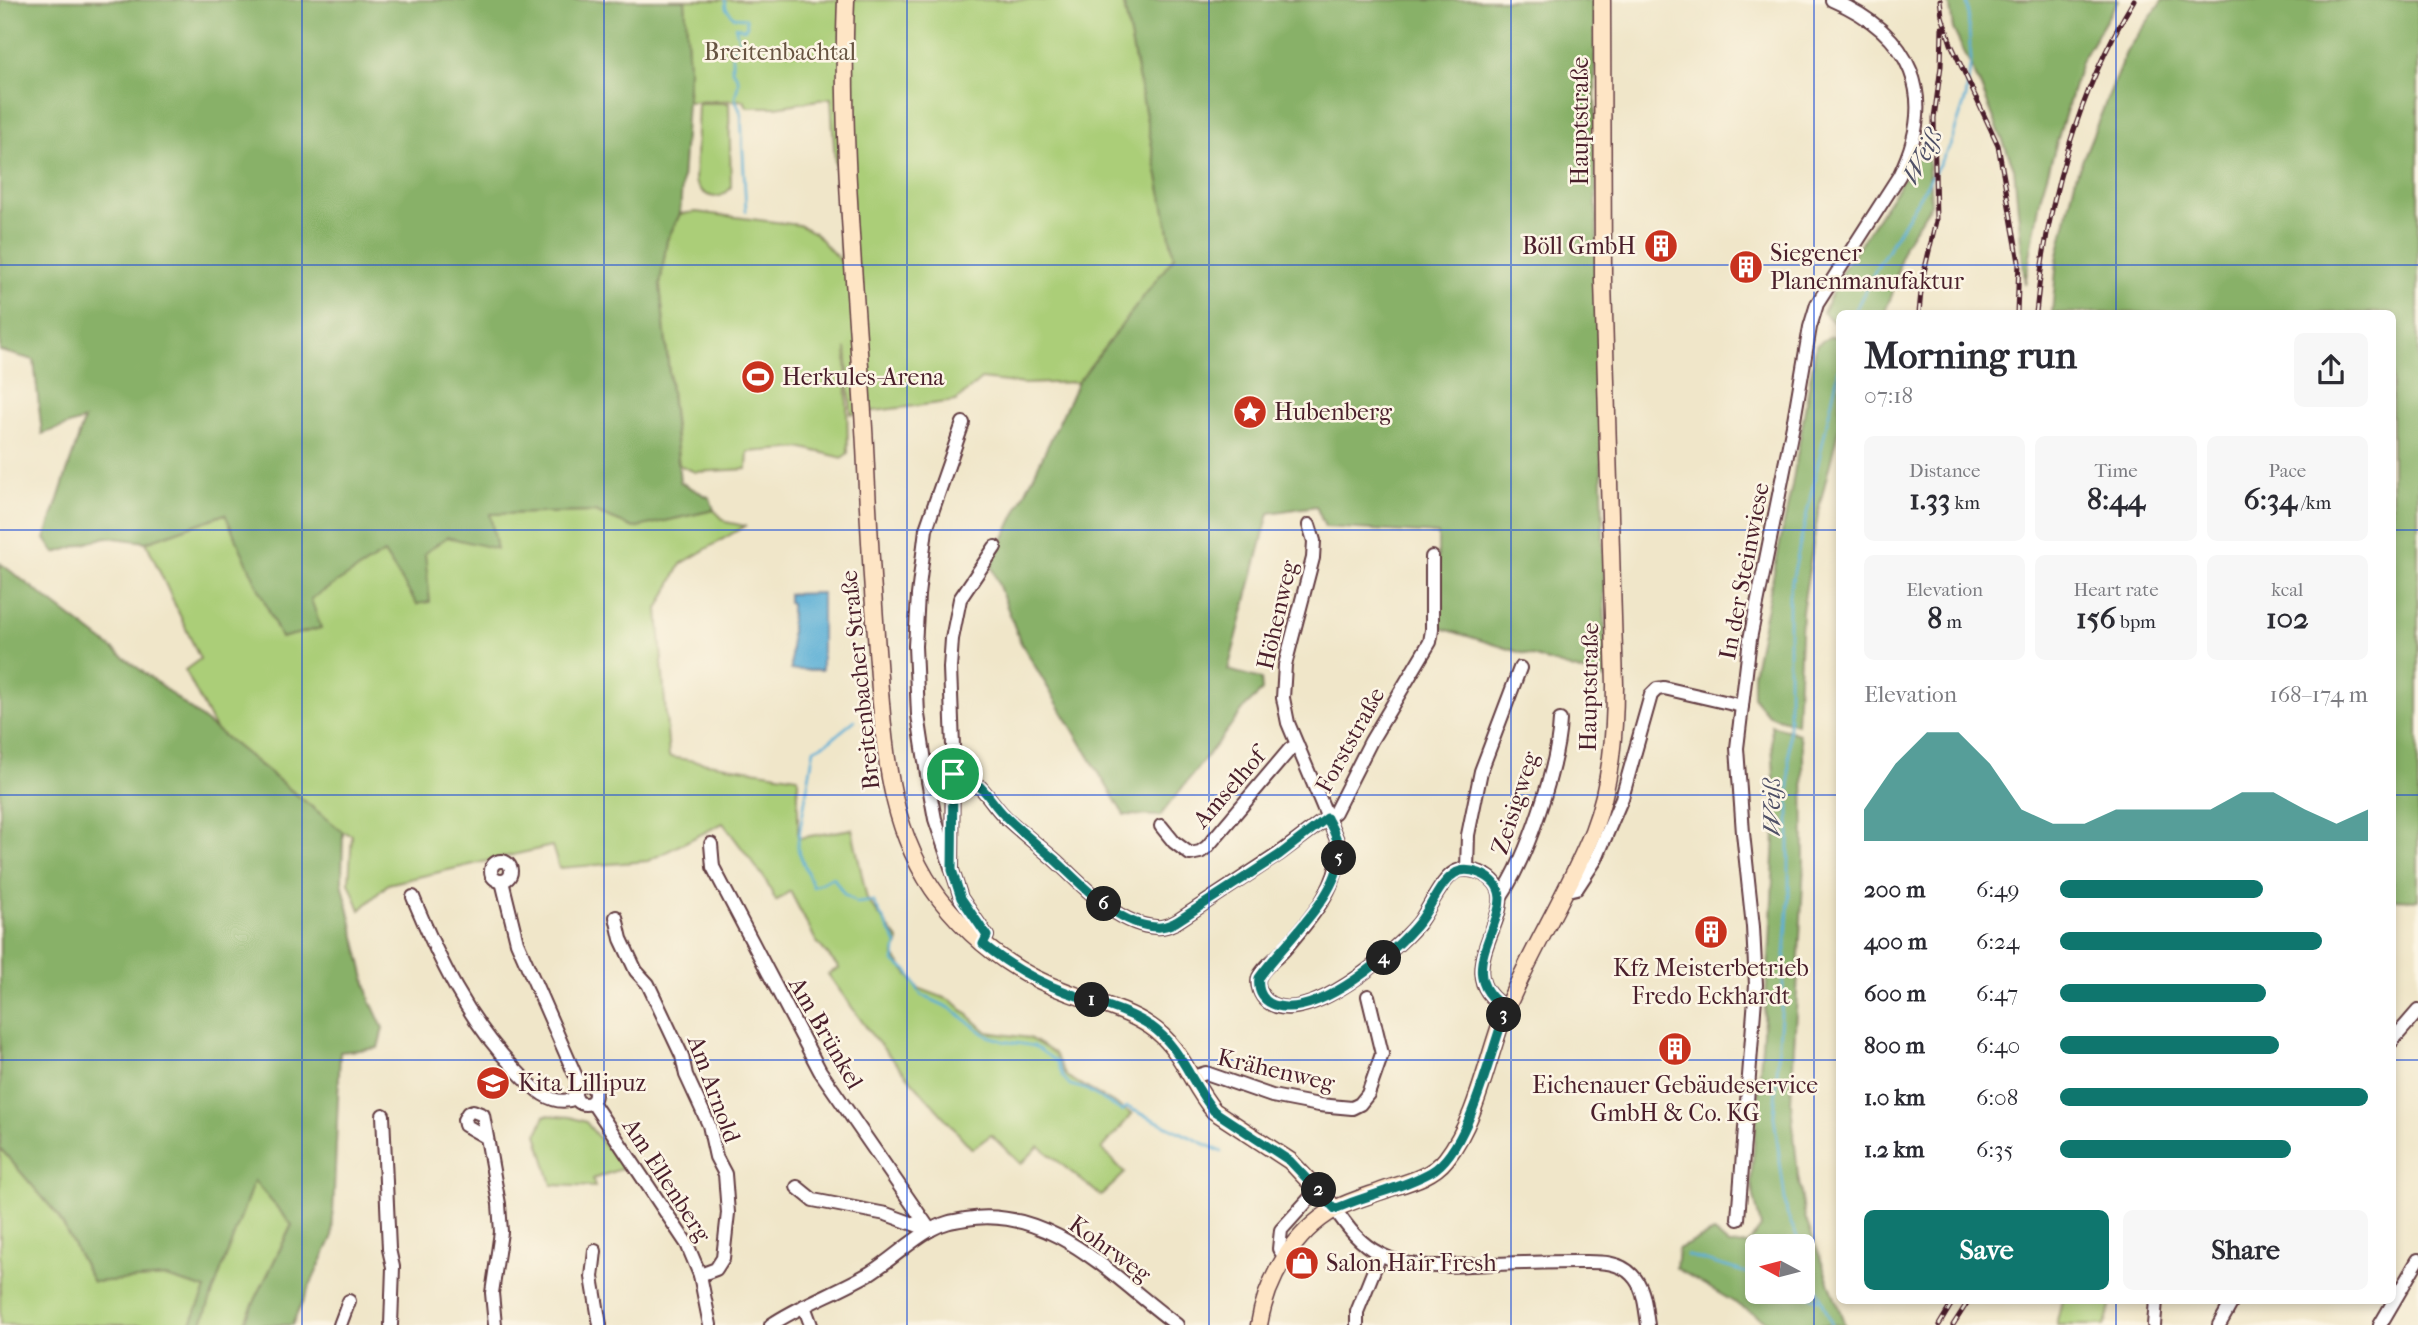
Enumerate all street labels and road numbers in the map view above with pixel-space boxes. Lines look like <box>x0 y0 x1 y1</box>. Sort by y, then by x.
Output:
street label: Hauptstraße <box>1566 56 1594 185</box>
street label: In der Steinwiese <box>1713 480 1775 662</box>
street label: Höhenweg <box>1251 556 1303 672</box>
street label: Breitenbacher Straße <box>835 569 885 791</box>
street label: Hauptstraße <box>1574 622 1604 752</box>
street label: Forststraße <box>1310 682 1390 798</box>
street label: Amselhof <box>1186 739 1274 834</box>
street label: Zeisigweg <box>1485 747 1545 858</box>
street label: Am Brünkel <box>782 971 869 1094</box>
street label: Am Arnold <box>681 1031 747 1147</box>
street label: Krähenweg <box>1215 1043 1339 1097</box>
street label: Am Ellenberg <box>616 1112 718 1248</box>
street label: Kohrweg <box>1063 1210 1158 1289</box>

